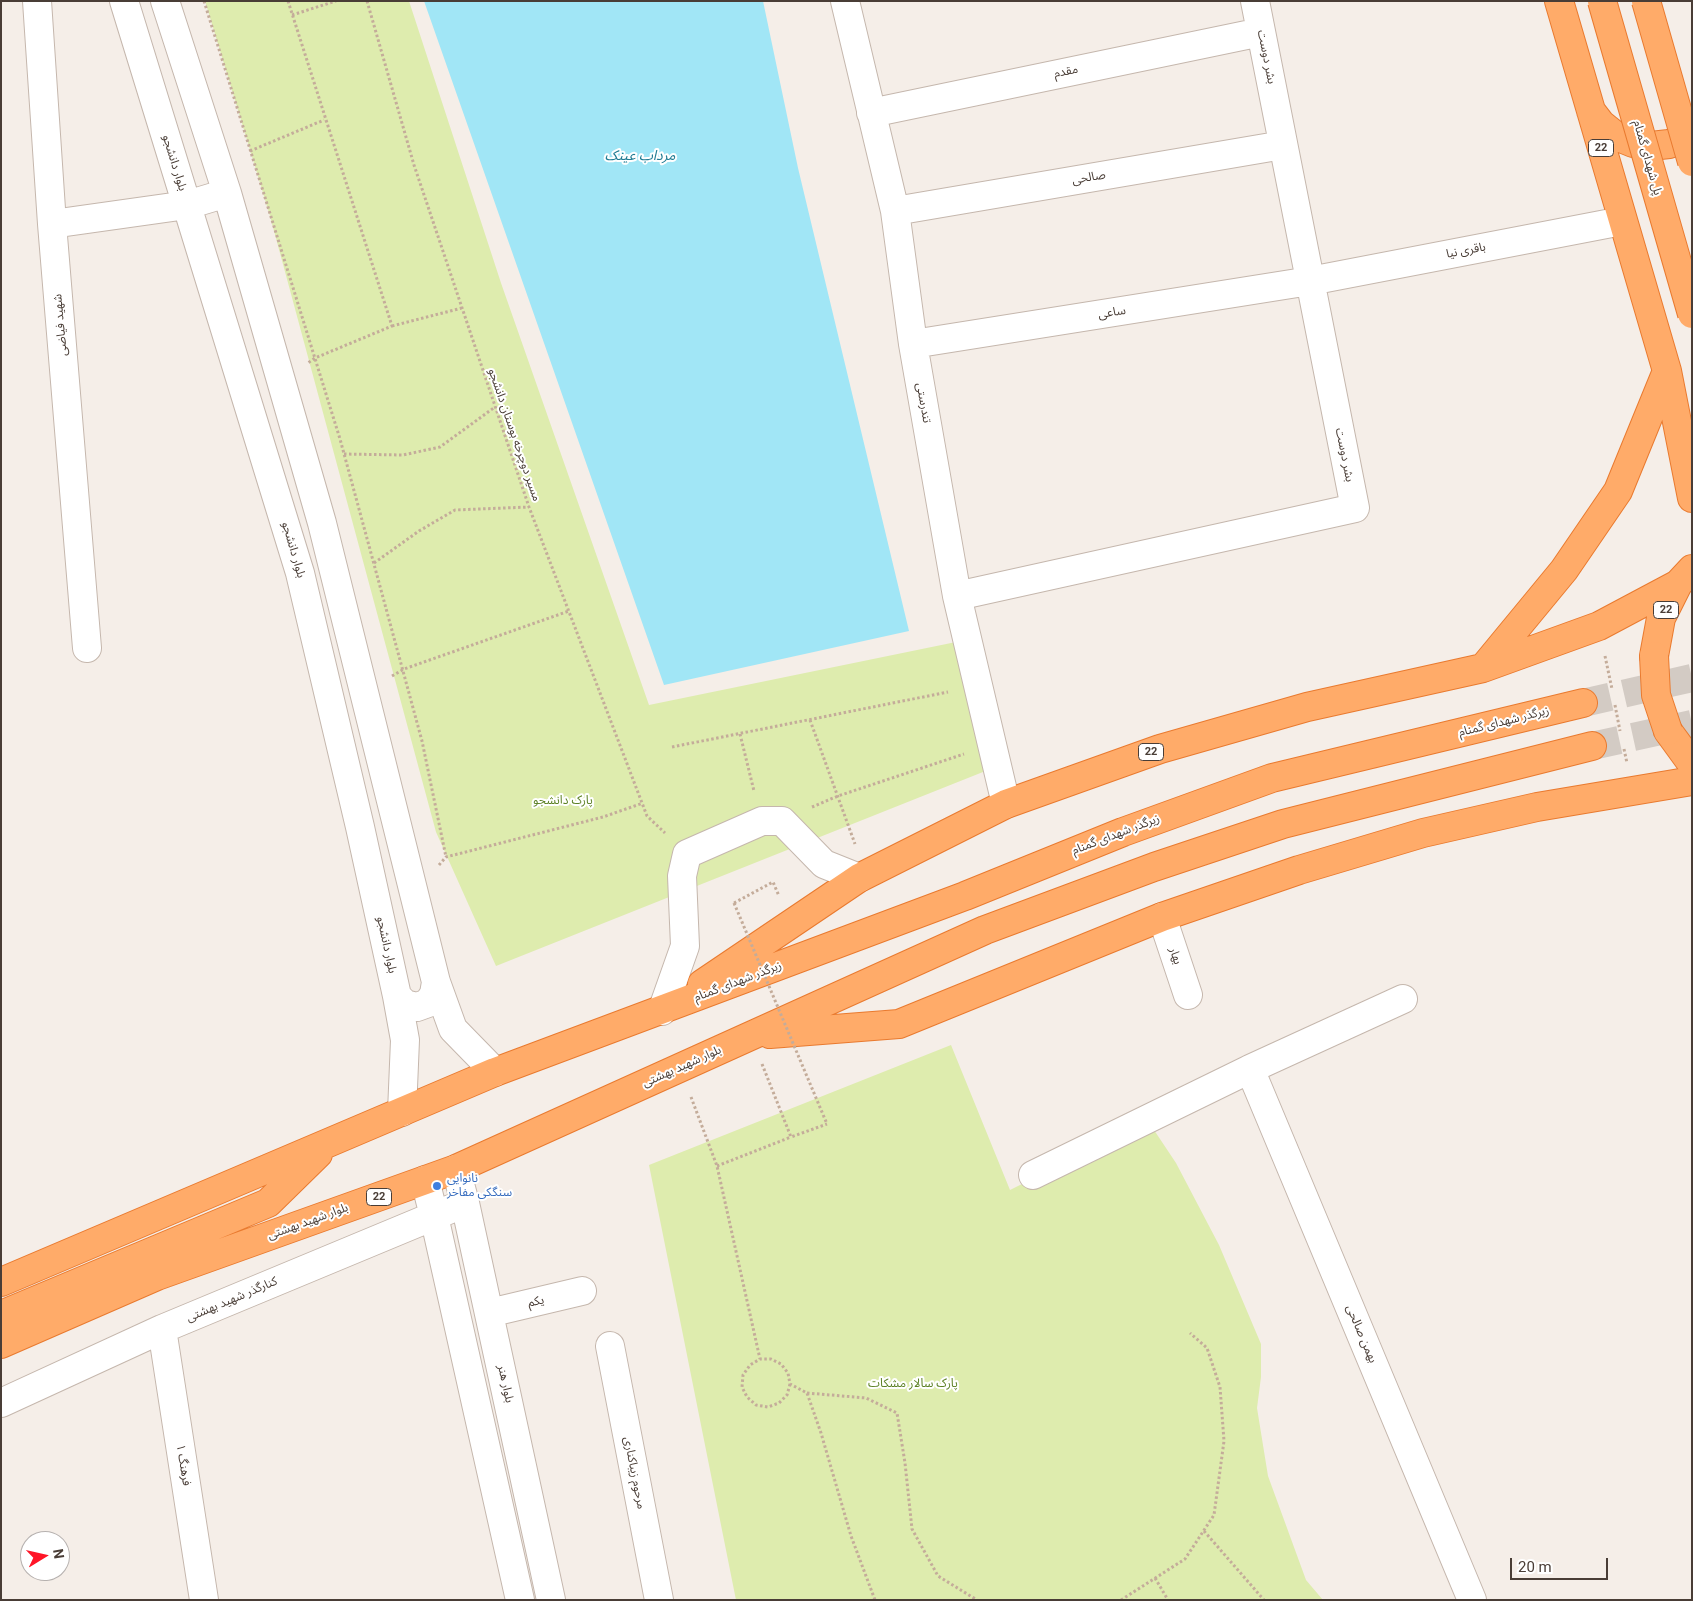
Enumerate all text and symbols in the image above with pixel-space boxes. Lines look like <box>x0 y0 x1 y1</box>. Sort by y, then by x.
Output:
street label: بشر دوست <box>1254 29 1278 85</box>
street label: مقدم <box>1053 62 1079 82</box>
street label: پل شهدای گمنام <box>1629 119 1665 197</box>
street label: بلوار دانشجو <box>159 133 189 193</box>
road number: 22 <box>1588 140 1614 156</box>
water label: مرداب عینک <box>605 148 675 164</box>
street label: صالحی <box>1071 168 1107 188</box>
street label: باقری نیا <box>1445 240 1487 262</box>
street label: شهید فیاضی <box>51 293 71 357</box>
street label: ساعی <box>1097 304 1127 322</box>
street label: مسیر دوچرخه بوستان دانشجو <box>484 367 544 503</box>
street label: تندرستی <box>912 382 934 424</box>
street label: بشر دوست <box>1332 427 1356 483</box>
street label: بلوار دانشجو <box>278 520 308 580</box>
road number: 22 <box>1654 602 1678 618</box>
street label: زیرگذر شهدای گمنام <box>1457 704 1551 740</box>
road number: 22 <box>1138 744 1164 760</box>
park label: پارک دانشجو <box>533 794 593 808</box>
street label: زیرگذر شهدای گمنام <box>1070 812 1162 858</box>
street label: بلوار دانشجو <box>373 915 399 975</box>
street label: بهار <box>1165 946 1185 966</box>
street label: زیرگذر شهدای گمنام <box>692 959 784 1005</box>
street label: بلوار شهید بهشتی <box>640 1043 724 1091</box>
place label: نانوایی سنگکی مفاخر <box>447 1172 512 1200</box>
marker: نانوایی سنگکی مفاخر <box>431 1180 443 1192</box>
road number: 22 <box>366 1188 392 1206</box>
street label: بلوار شهید بهشتی <box>266 1201 350 1243</box>
street label: کنارگذر شهید بهشتی <box>184 1274 280 1326</box>
street label: یکم <box>526 1293 546 1311</box>
street label: بهمن صالحی <box>1342 1303 1380 1365</box>
street label: بلوار هنر <box>494 1364 516 1404</box>
park label: پارک سالار مشکات <box>868 1377 958 1391</box>
street label: مرحوم زیباکناری <box>620 1436 648 1510</box>
street label: فرهنگ ۱ <box>173 1443 193 1487</box>
north arrow <box>20 1531 70 1581</box>
text: N <box>50 1548 68 1560</box>
scale bar <box>1513 1548 1610 1580</box>
text: 20 m <box>1518 1558 1552 1576</box>

